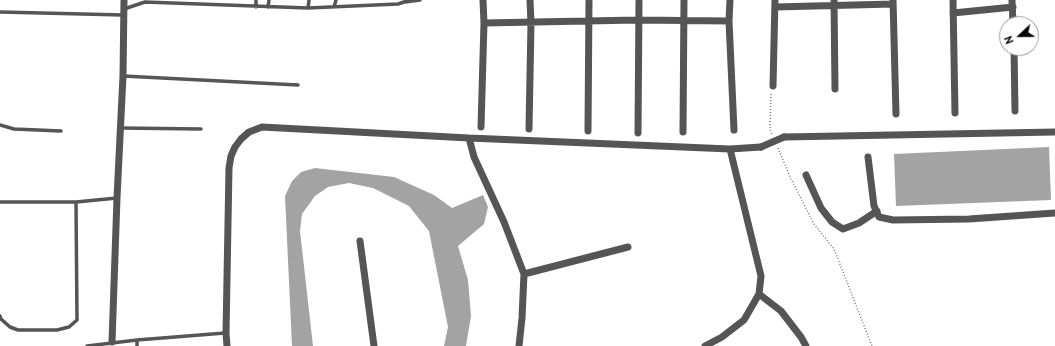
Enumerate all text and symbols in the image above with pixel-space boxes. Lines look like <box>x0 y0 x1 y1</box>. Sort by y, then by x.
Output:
north arrow <box>999 16 1039 56</box>
text: N <box>1001 34 1017 46</box>

